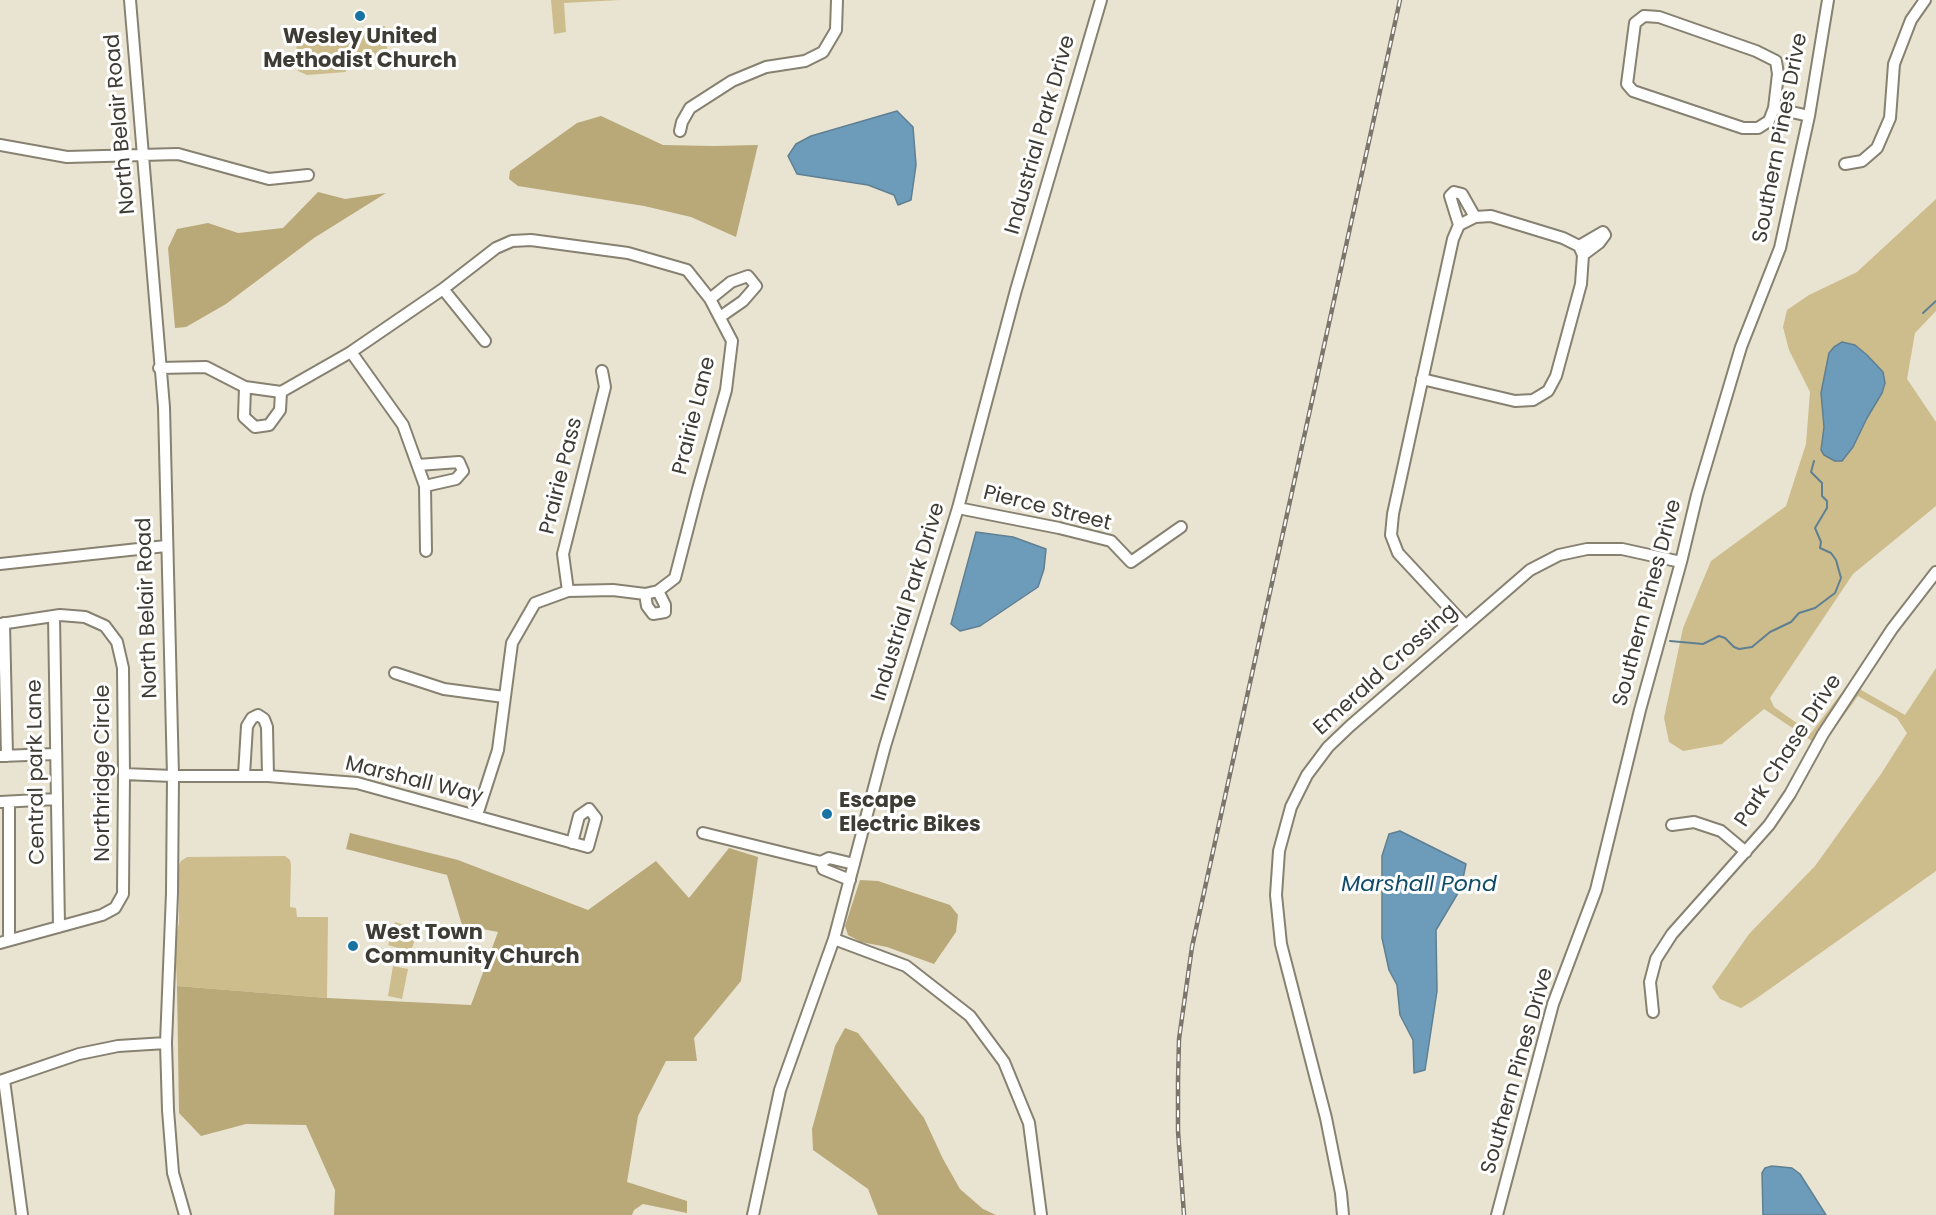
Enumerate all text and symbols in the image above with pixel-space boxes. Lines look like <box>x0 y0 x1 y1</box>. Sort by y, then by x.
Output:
marker: Wesley United Methodist Church <box>353 9 367 23</box>
place label: Wesley United Methodist Church <box>263 25 457 75</box>
street label: Southern Pines Drive <box>1748 31 1814 245</box>
street label: Industrial Park Drive <box>1000 32 1082 238</box>
street label: North Belair Road <box>101 33 141 215</box>
street label: Prairie Lane <box>668 354 722 478</box>
street label: Prairie Pass <box>535 415 589 537</box>
street label: Pierce Street <box>980 481 1114 537</box>
street label: Southern Pines Drive <box>1608 497 1688 709</box>
street label: Industrial Park Drive <box>867 500 951 704</box>
street label: North Belair Road <box>132 517 164 699</box>
street label: Emerald Crossing <box>1309 599 1463 741</box>
street label: Park Chase Drive <box>1730 670 1848 832</box>
street label: Central park Lane <box>23 679 51 865</box>
street label: Northridge Circle <box>91 684 117 862</box>
street label: Marshall Way <box>342 752 486 810</box>
place label: Escape Electric Bikes <box>839 789 981 839</box>
marker: Escape Electric Bikes <box>820 807 834 821</box>
water label: Marshall Pond <box>1341 872 1497 898</box>
place label: West Town Community Church <box>365 921 580 971</box>
marker: West Town Community Church <box>346 939 360 953</box>
street label: Southern Pines Drive <box>1477 965 1559 1177</box>

